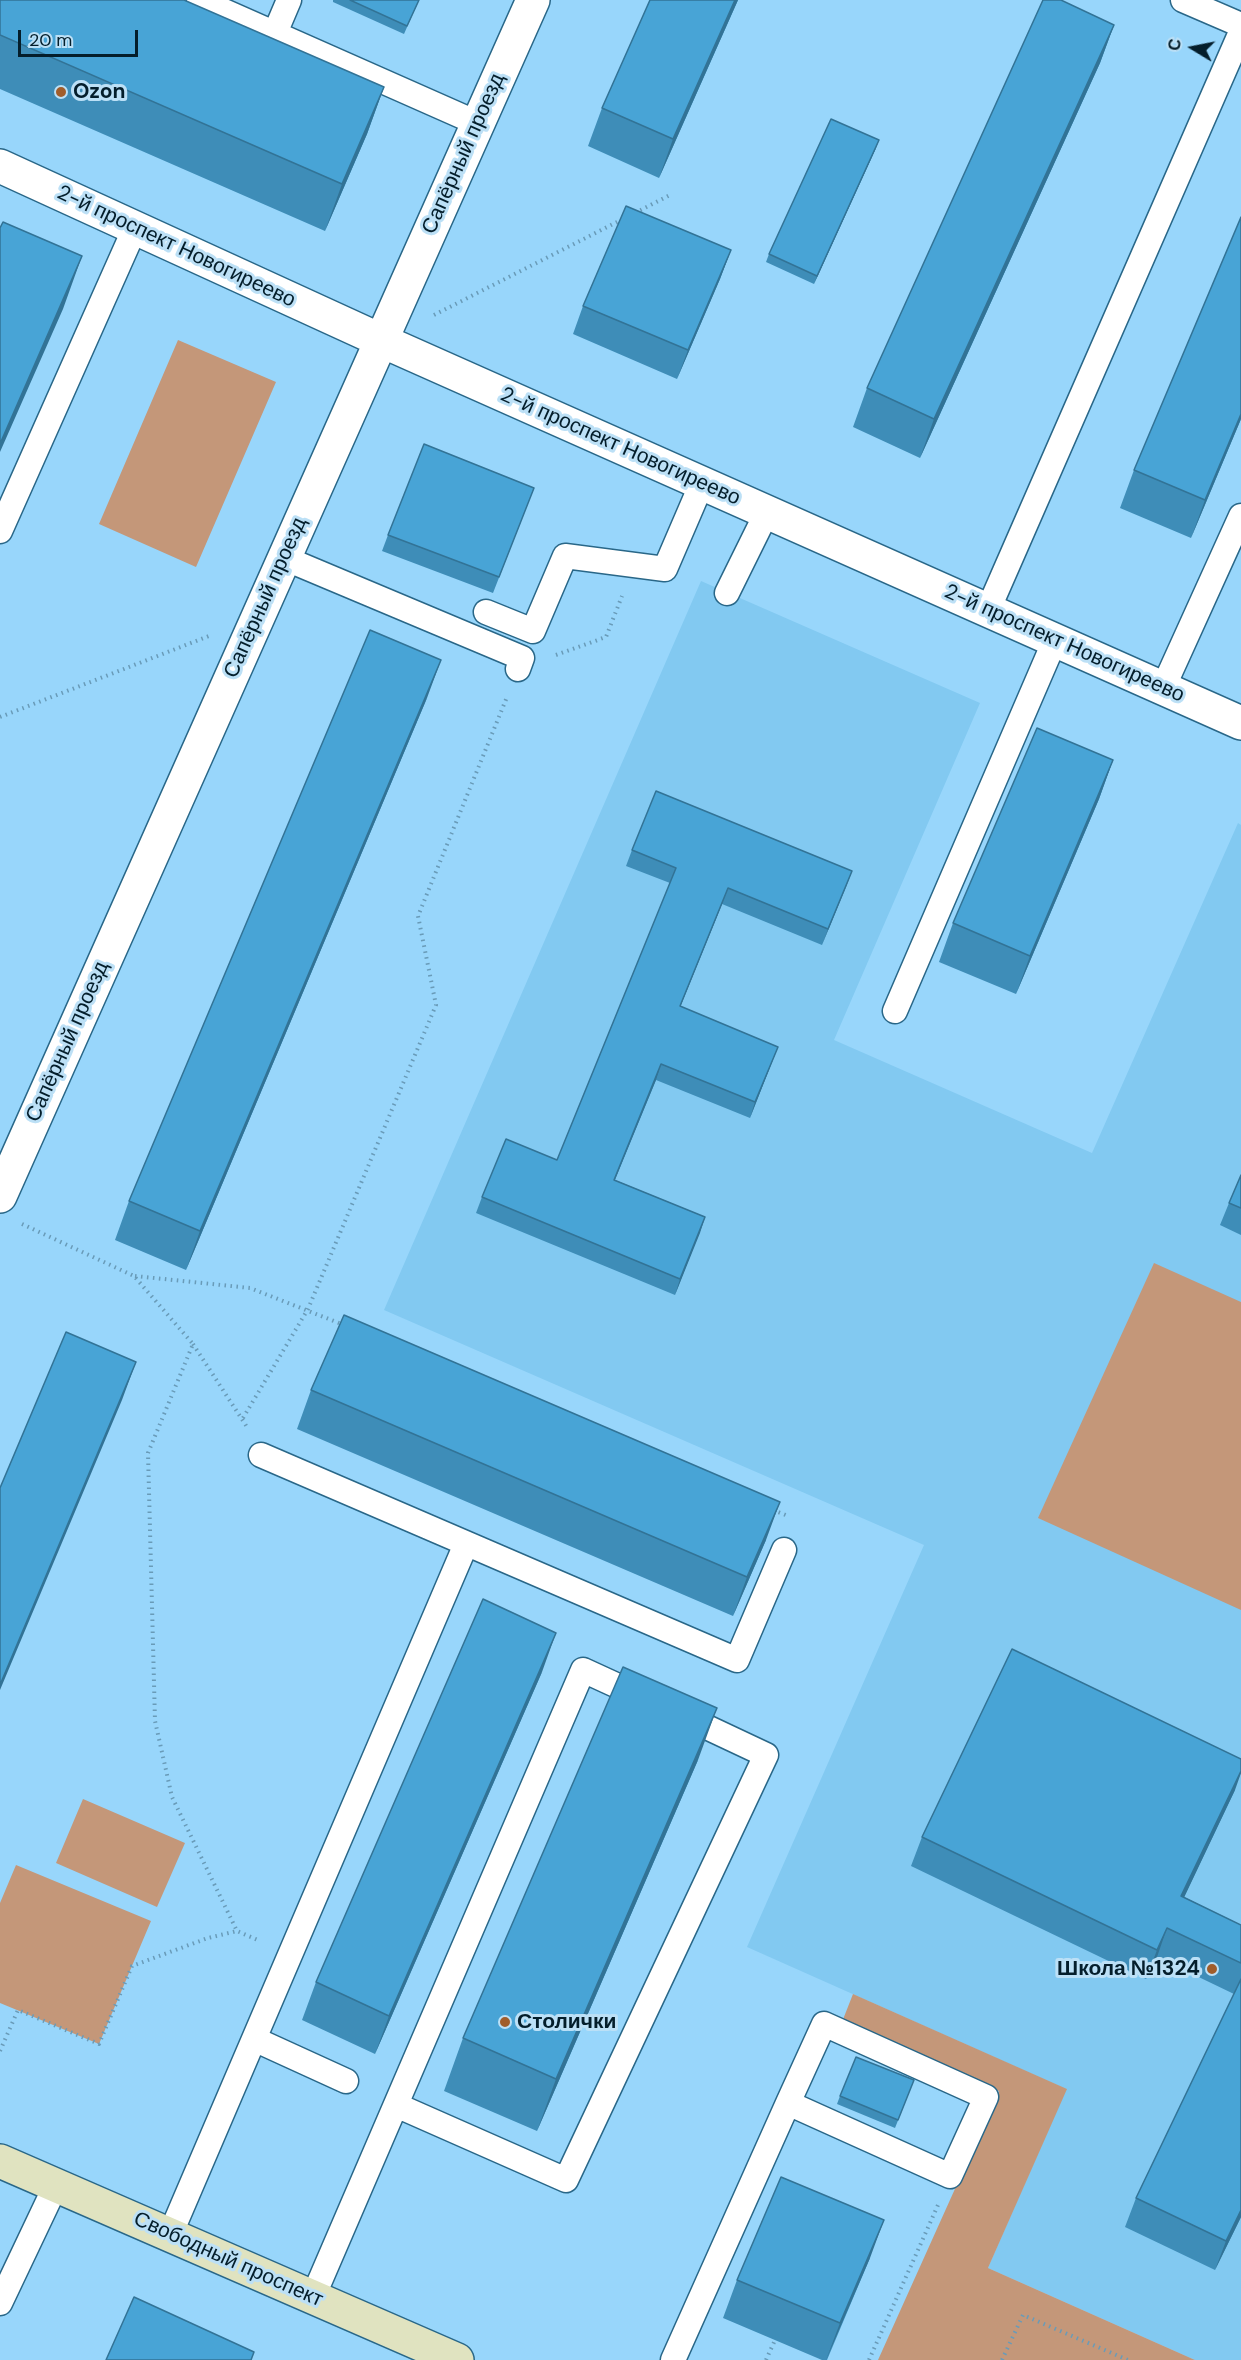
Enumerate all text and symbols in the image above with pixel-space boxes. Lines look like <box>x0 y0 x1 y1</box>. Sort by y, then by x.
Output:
scale bar <box>21 18 141 56</box>
north arrow <box>1163 18 1223 78</box>
text: 20 m <box>29 28 72 52</box>
text: С <box>1163 37 1186 52</box>
street label: Сапёрный проезд <box>417 70 511 238</box>
place label: Ozon <box>73 79 126 105</box>
marker: Ozon <box>54 85 68 99</box>
street label: 2-й проспект Новогиреево <box>53 181 299 313</box>
street label: 2-й проспект Новогиреево <box>496 383 744 511</box>
street label: Сапёрный проезд <box>219 514 313 682</box>
street label: 2-й проспект Новогиреево <box>940 580 1188 708</box>
street label: Сапёрный проезд <box>21 958 115 1126</box>
place label: Школа №1324 <box>1057 1956 1200 1982</box>
marker: Школа №1324 <box>1205 1962 1219 1976</box>
place label: Столички <box>517 2009 616 2035</box>
marker: Столички <box>498 2015 512 2029</box>
street label: Свободный проспект <box>129 2207 327 2313</box>

